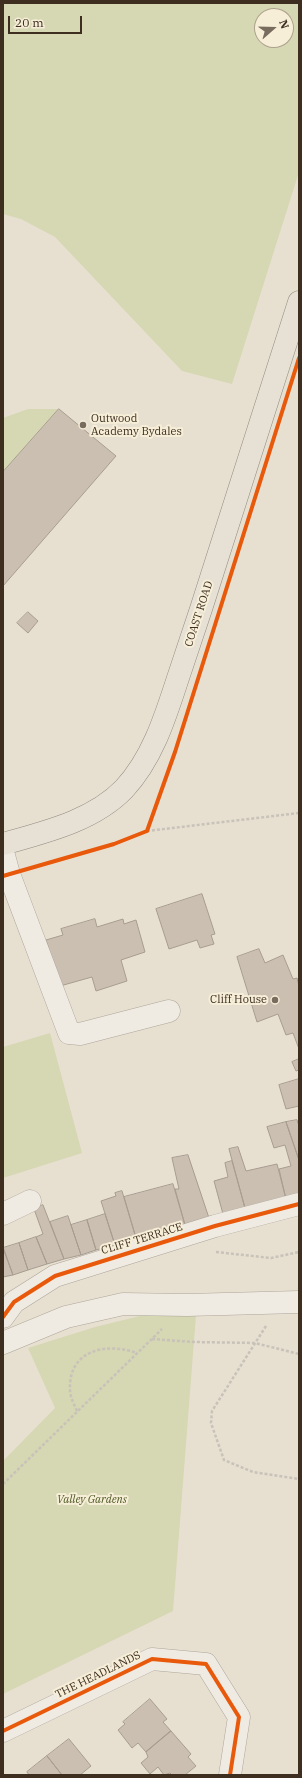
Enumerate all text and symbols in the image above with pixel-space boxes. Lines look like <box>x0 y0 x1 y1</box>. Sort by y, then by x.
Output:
scale bar <box>10 8 84 34</box>
north arrow <box>254 8 294 48</box>
text: 20 m <box>15 15 44 30</box>
text: N <box>276 18 292 31</box>
place label: Outwood Academy Bydales <box>91 412 182 438</box>
marker: Outwood Academy Bydales <box>78 420 88 430</box>
street label: COAST ROAD <box>182 579 216 649</box>
place label: Cliff House <box>210 993 267 1007</box>
marker: Cliff House <box>270 995 280 1005</box>
street label: CLIFF TERRACE <box>100 1220 184 1258</box>
park label: Valley Gardens <box>57 1493 127 1507</box>
street label: THE HEADLANDS <box>53 1649 143 1701</box>

